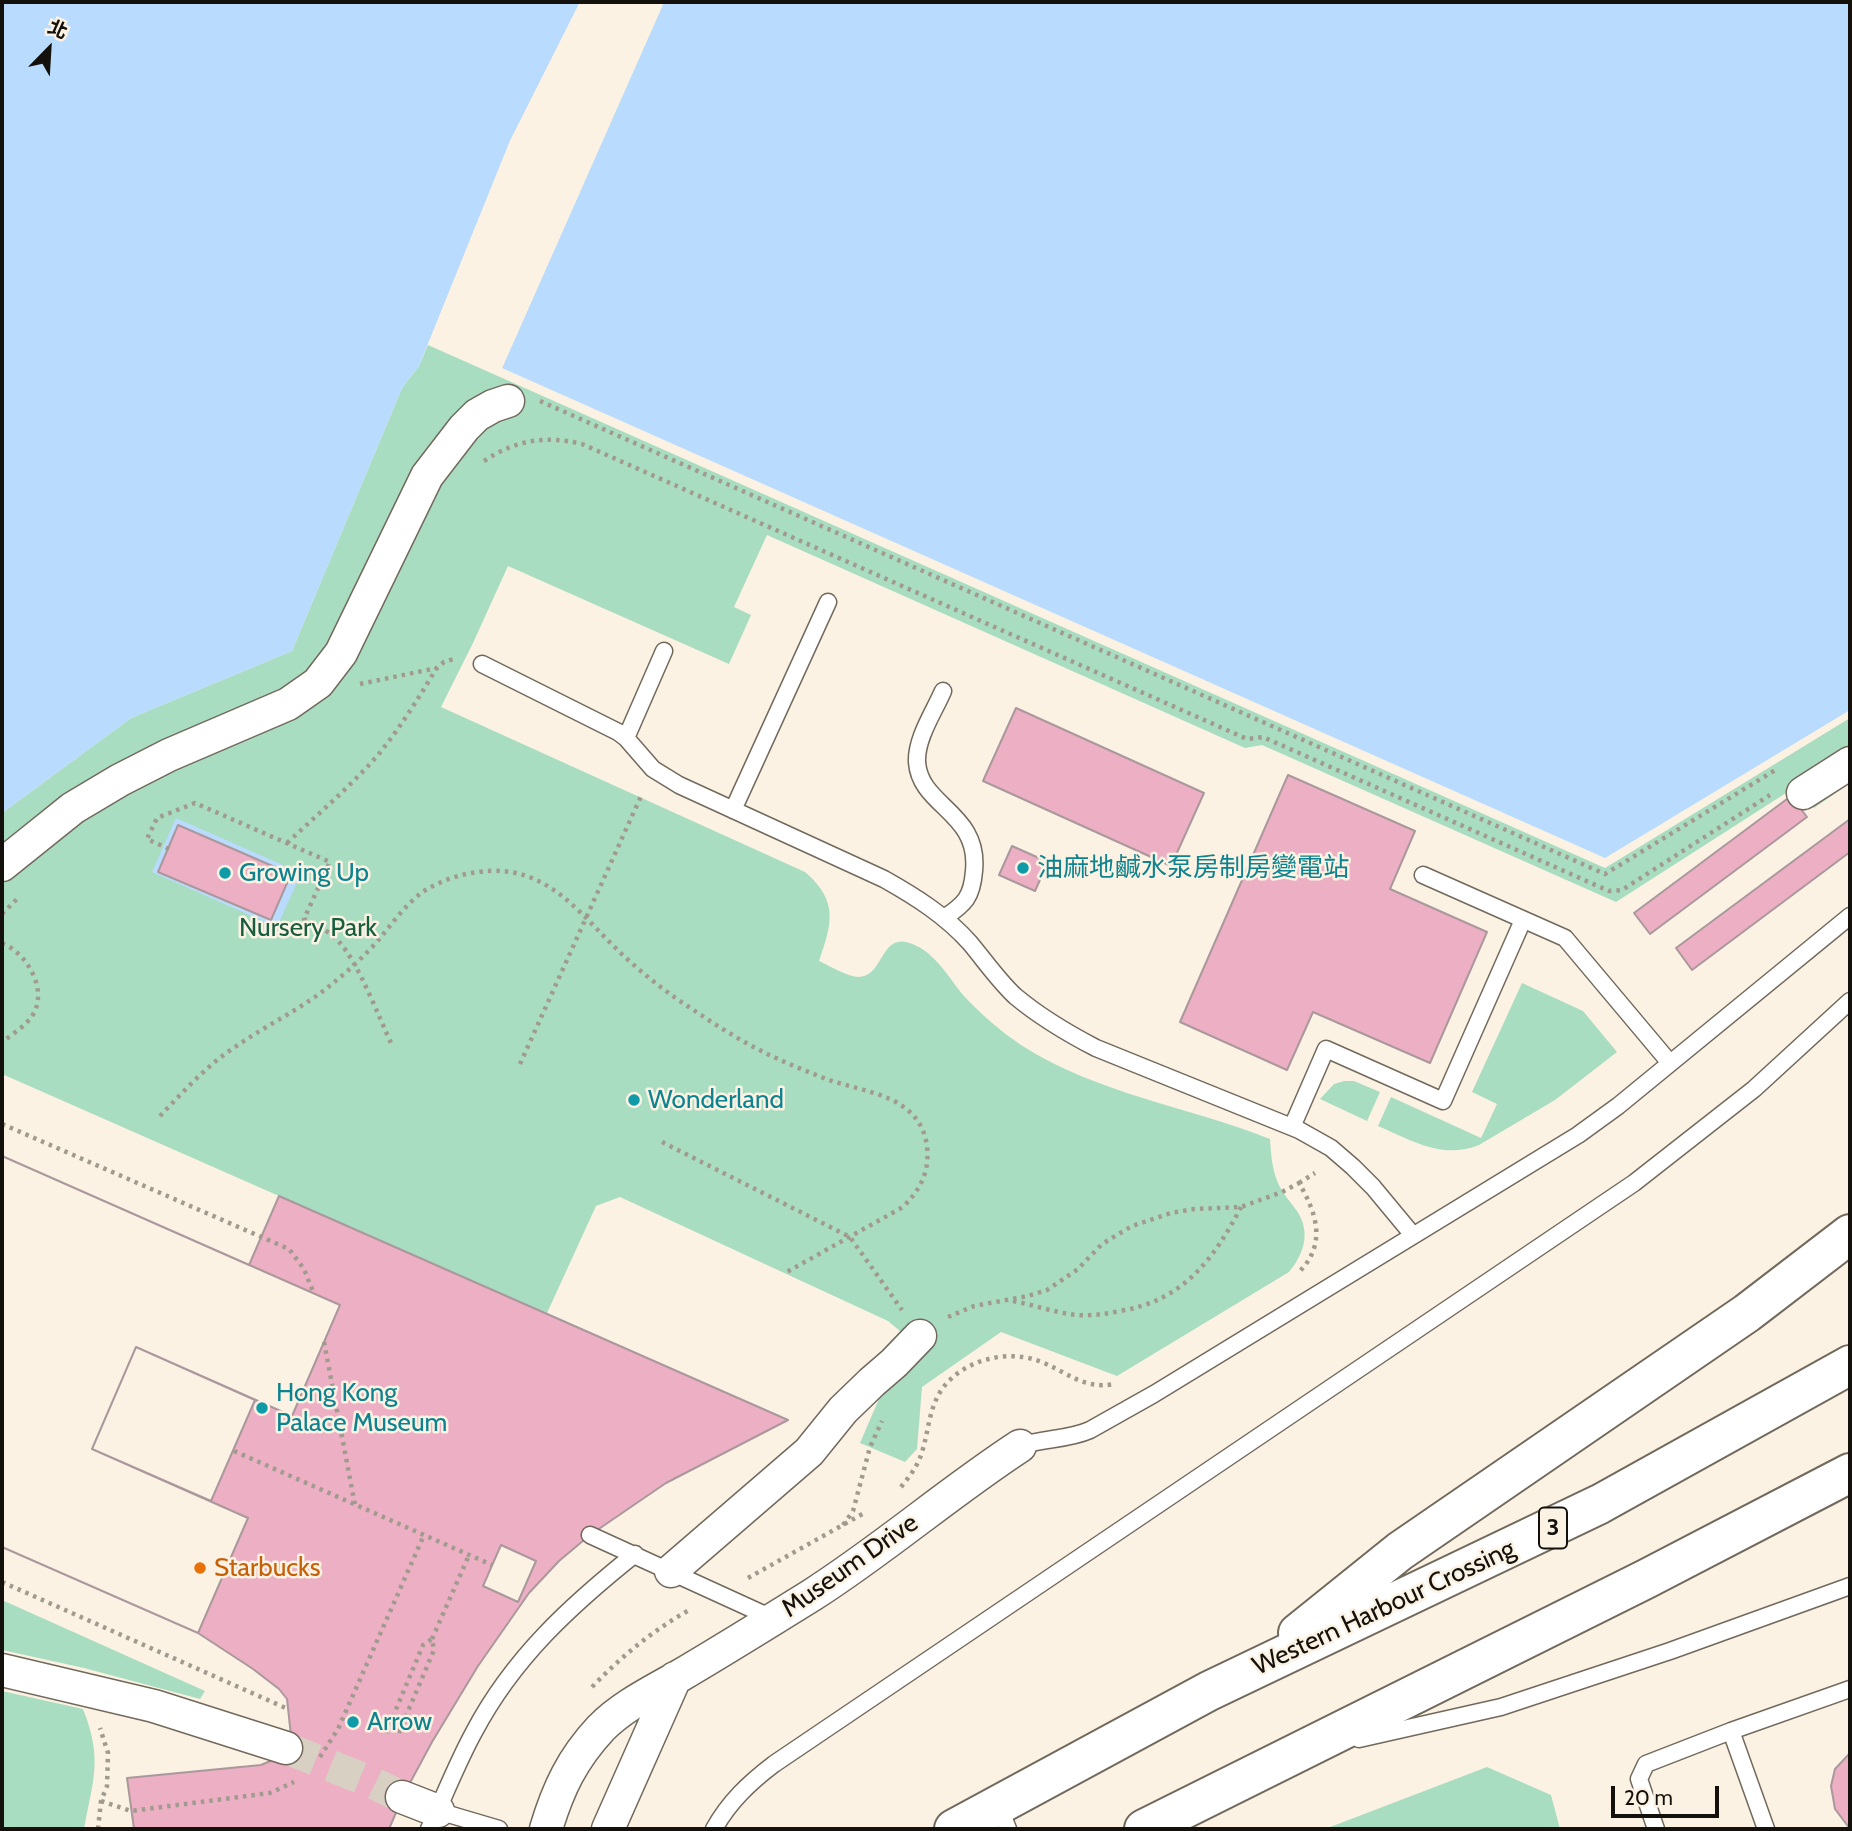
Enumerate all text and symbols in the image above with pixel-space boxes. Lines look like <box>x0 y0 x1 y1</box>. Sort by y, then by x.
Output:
north arrow <box>14 14 84 84</box>
text: 北 <box>44 15 71 44</box>
place label: 油麻地鹹水泵房制房變電站 <box>1037 852 1349 884</box>
place label: Growing Up <box>239 857 369 889</box>
marker: 油麻地鹹水泵房制房變電站 <box>1015 860 1031 876</box>
marker: Growing Up <box>217 865 233 881</box>
park label: Nursery Park <box>239 912 377 944</box>
place label: Wonderland <box>648 1084 784 1116</box>
marker: Wonderland <box>626 1092 642 1108</box>
place label: Hong Kong Palace Museum <box>276 1377 447 1438</box>
marker: Hong Kong Palace Museum <box>254 1400 270 1416</box>
street label: Museum Drive <box>776 1508 924 1624</box>
road number: 3 <box>1539 1508 1567 1548</box>
street label: Western Harbour Crossing <box>1248 1533 1520 1683</box>
place label: Starbucks <box>214 1552 321 1584</box>
marker: Starbucks <box>192 1560 208 1576</box>
place label: Arrow <box>367 1706 432 1738</box>
marker: Arrow <box>345 1714 361 1730</box>
scale bar <box>1614 1772 1722 1816</box>
text: 20 m <box>1624 1785 1673 1810</box>

